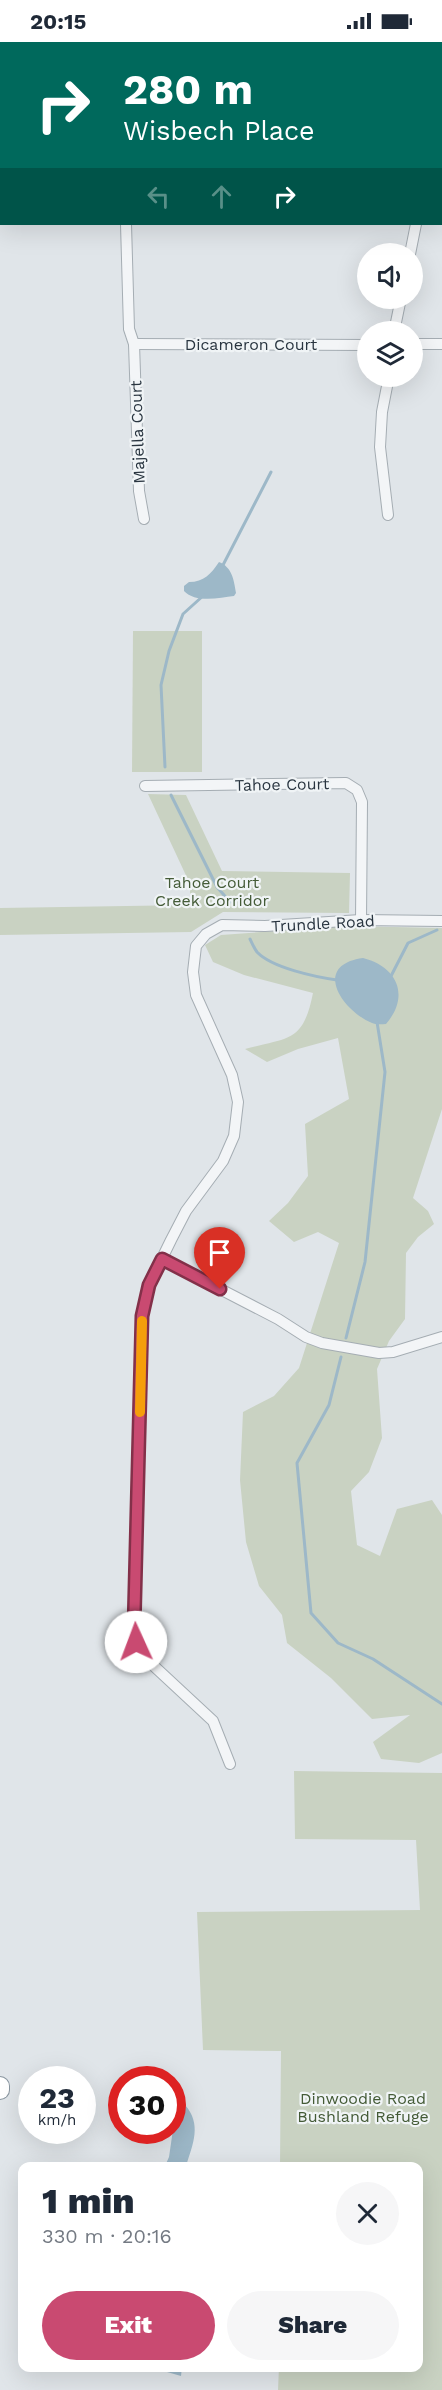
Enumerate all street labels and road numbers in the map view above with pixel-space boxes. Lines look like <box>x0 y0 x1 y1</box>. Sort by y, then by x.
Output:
street label: Dicameron Court <box>185 335 318 354</box>
street label: Majella Court <box>126 380 149 484</box>
street label: Tahoe Court <box>235 774 330 795</box>
street label: Trundle Road <box>271 911 375 936</box>

